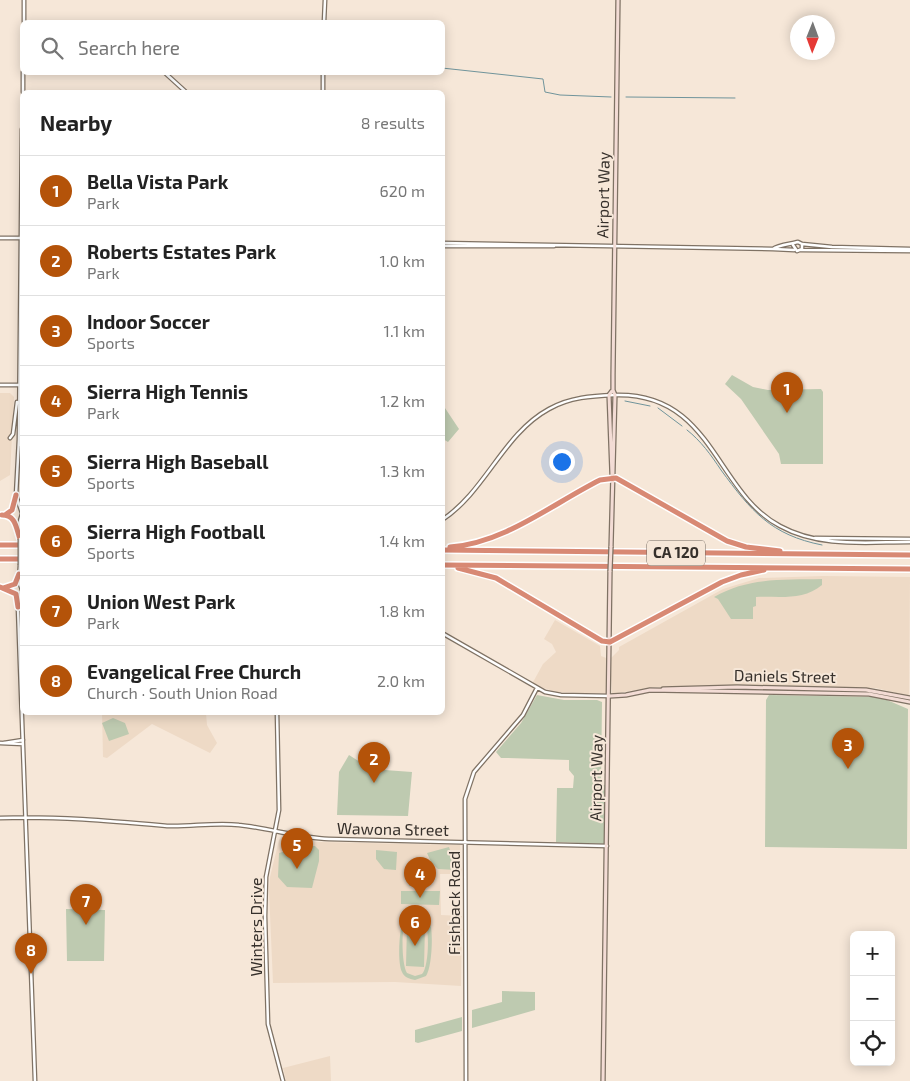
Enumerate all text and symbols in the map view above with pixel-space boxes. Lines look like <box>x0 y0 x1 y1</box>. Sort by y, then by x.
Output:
north arrow <box>790 15 835 60</box>
search box <box>20 20 445 75</box>
icon: search <box>38 34 66 62</box>
text: Search here <box>78 36 180 59</box>
text: Nearby <box>40 110 112 135</box>
text: 8 results <box>361 113 425 132</box>
street label: Airport Way <box>592 151 613 239</box>
text: Bella Vista Park <box>87 170 228 193</box>
text: 1 <box>53 181 59 200</box>
text: 620 m <box>380 181 425 200</box>
text: Park <box>87 193 120 212</box>
text: Roberts Estates Park <box>87 240 276 263</box>
text: 2 <box>51 251 61 270</box>
text: 1.0 km <box>380 251 425 270</box>
text: Park <box>87 263 120 282</box>
text: Indoor Soccer <box>87 310 210 333</box>
text: 3 <box>51 321 61 340</box>
text: 1.1 km <box>384 321 425 340</box>
text: Sports <box>87 333 135 352</box>
pin: 1 <box>771 372 803 413</box>
text: Sierra High Tennis <box>87 380 248 403</box>
text: 4 <box>51 391 61 410</box>
text: 1.2 km <box>380 391 425 410</box>
text: Park <box>87 403 120 422</box>
your location <box>549 449 575 475</box>
text: Sierra High Baseball <box>87 450 269 473</box>
text: 5 <box>52 461 60 480</box>
text: 1.3 km <box>380 461 425 480</box>
text: Sports <box>87 473 135 492</box>
text: Sierra High Football <box>87 520 265 543</box>
text: 6 <box>51 531 61 550</box>
text: 1.4 km <box>380 531 425 550</box>
road number: CA 120 <box>647 540 705 566</box>
text: Sports <box>87 543 135 562</box>
text: Union West Park <box>87 590 235 613</box>
text: 7 <box>52 601 60 620</box>
text: 1.8 km <box>380 601 425 620</box>
text: Park <box>87 613 120 632</box>
text: Evangelical Free Church <box>87 660 301 683</box>
street label: Daniels Street <box>734 665 836 686</box>
text: 8 <box>51 671 61 690</box>
text: 2.0 km <box>377 671 425 690</box>
text: Church · South Union Road <box>87 683 278 702</box>
pin: 3 <box>832 728 864 769</box>
street label: Airport Way <box>585 734 606 822</box>
pin: 2 <box>358 742 390 783</box>
street label: Wawona Street <box>337 818 449 839</box>
pin: 5 <box>281 828 313 869</box>
street label: Fishback Road <box>444 851 463 955</box>
pin: 4 <box>404 857 436 898</box>
street label: Winters Drive <box>246 877 265 977</box>
pin: 7 <box>70 884 102 925</box>
pin: 6 <box>399 905 431 946</box>
map controls <box>850 931 895 1066</box>
button: + <box>850 931 895 976</box>
pin: 8 <box>15 933 47 974</box>
button: − <box>850 976 895 1021</box>
button: locate <box>850 1021 895 1066</box>

